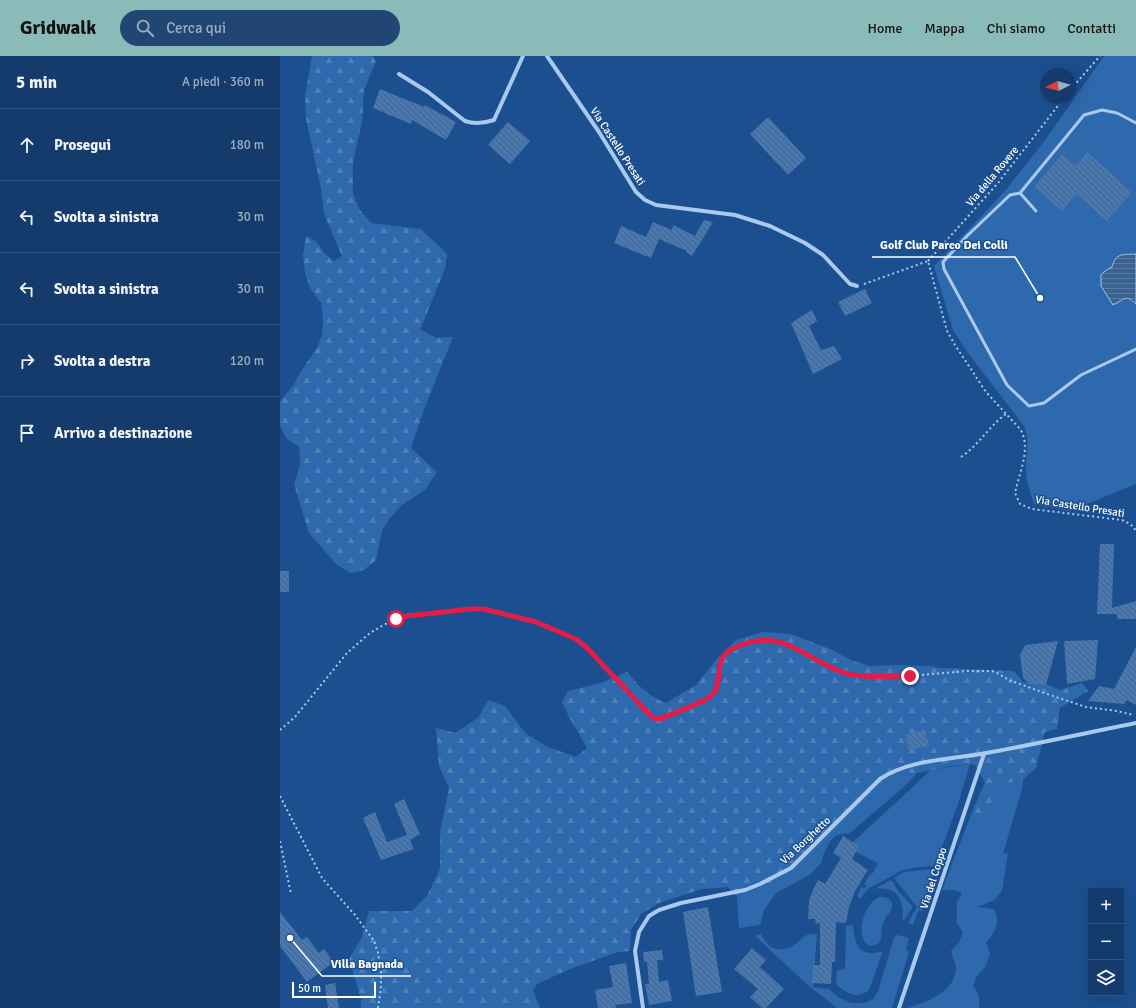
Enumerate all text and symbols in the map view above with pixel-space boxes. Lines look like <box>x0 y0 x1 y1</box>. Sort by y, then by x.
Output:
search box <box>120 10 400 46</box>
text: Gridwalk <box>20 16 96 40</box>
icon: search <box>134 17 156 39</box>
text: Cerca qui <box>166 19 226 37</box>
text: Home <box>868 20 902 37</box>
text: Mappa <box>924 20 965 37</box>
text: Chi siamo <box>987 20 1045 37</box>
text: Contatti <box>1067 20 1116 37</box>
north arrow <box>1040 68 1076 104</box>
text: 5 min <box>16 72 57 93</box>
text: A piedi · 360 m <box>182 74 264 90</box>
street label: Via Castello Presati <box>587 105 648 188</box>
icon: ahead <box>16 134 38 156</box>
text: Prosegui <box>54 136 111 154</box>
text: 180 m <box>230 137 264 153</box>
street label: Via della Rovere <box>963 144 1021 209</box>
icon: left <box>16 206 38 228</box>
text: Svolta a sinistra <box>54 208 159 226</box>
text: 30 m <box>237 209 264 225</box>
callout: Golf Club Parco Dei Colli <box>872 233 1015 257</box>
text: Golf Club Parco Dei Colli <box>880 238 1008 253</box>
icon: left <box>16 278 38 300</box>
text: Svolta a sinistra <box>54 280 159 298</box>
text: 30 m <box>237 281 264 297</box>
icon: right <box>16 350 38 372</box>
text: Svolta a destra <box>54 352 150 370</box>
text: 120 m <box>230 353 264 369</box>
icon: arrive <box>16 422 38 444</box>
text: Arrivo a destinazione <box>54 424 192 442</box>
street label: Via Castello Presati <box>1034 493 1126 520</box>
route start <box>387 610 405 628</box>
route end <box>901 667 919 685</box>
street label: Via Borghetto <box>777 814 833 867</box>
street label: Via del Coppo <box>917 845 950 911</box>
map controls <box>1088 888 1124 996</box>
button: + <box>1088 888 1124 924</box>
button: − <box>1088 924 1124 960</box>
callout: Villa Bagnada <box>322 952 411 976</box>
text: Villa Bagnada <box>331 957 403 972</box>
button: layers <box>1088 960 1124 996</box>
scale bar <box>292 980 376 999</box>
text: 50 m <box>298 982 321 995</box>

